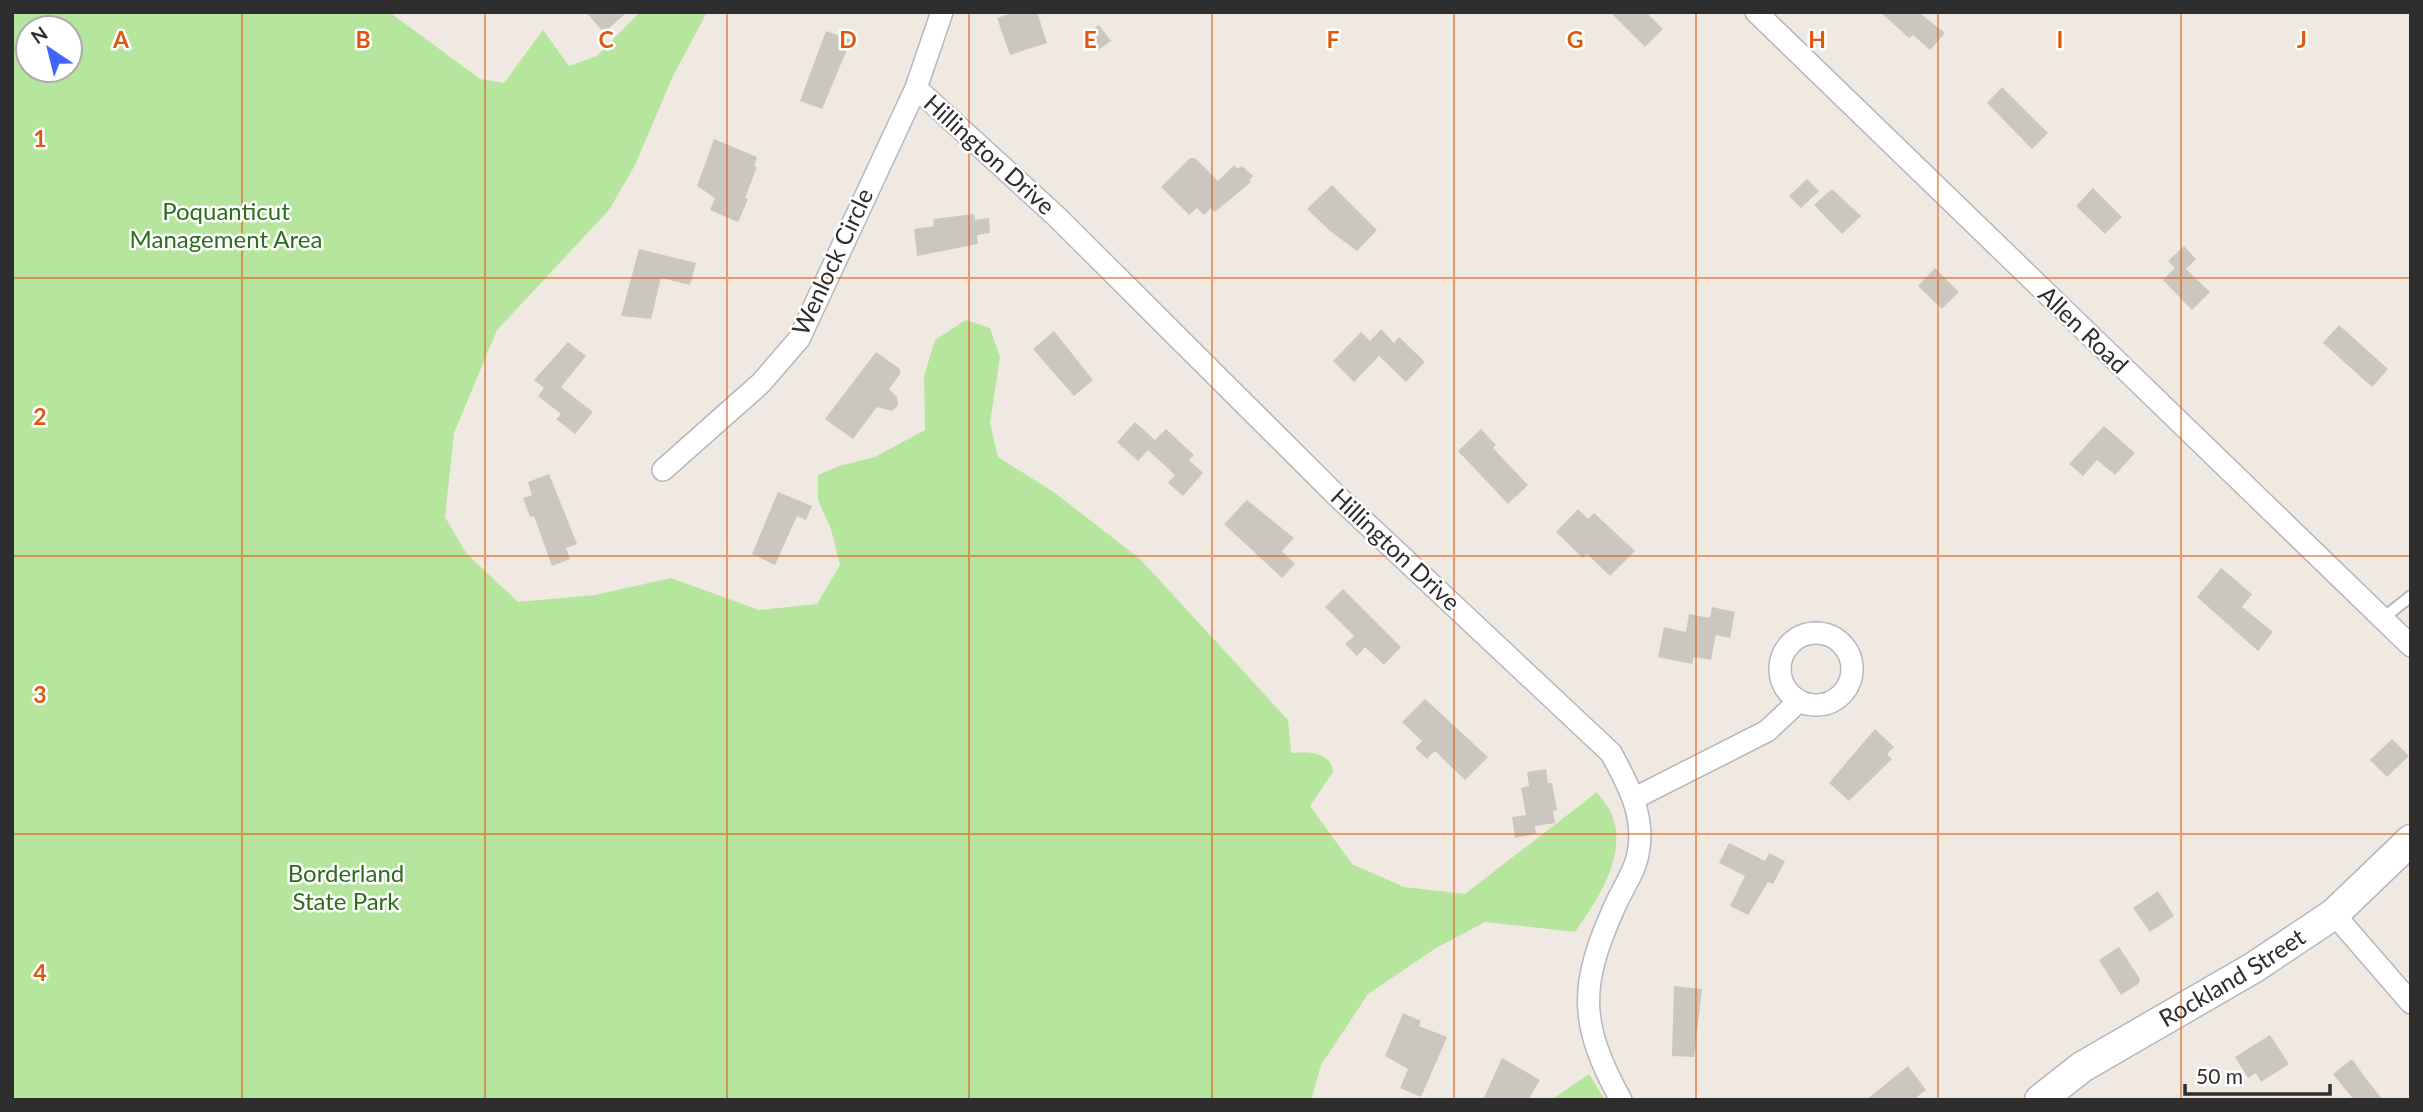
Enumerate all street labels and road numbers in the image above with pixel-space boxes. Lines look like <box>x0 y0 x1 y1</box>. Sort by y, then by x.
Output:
street label: Hillington Drive <box>919 88 1061 220</box>
street label: Wenlock Circle <box>785 183 878 339</box>
street label: Allen Road <box>2033 279 2135 379</box>
street label: Hillington Drive <box>1326 482 1467 616</box>
street label: Rockland Street <box>2154 921 2310 1032</box>

